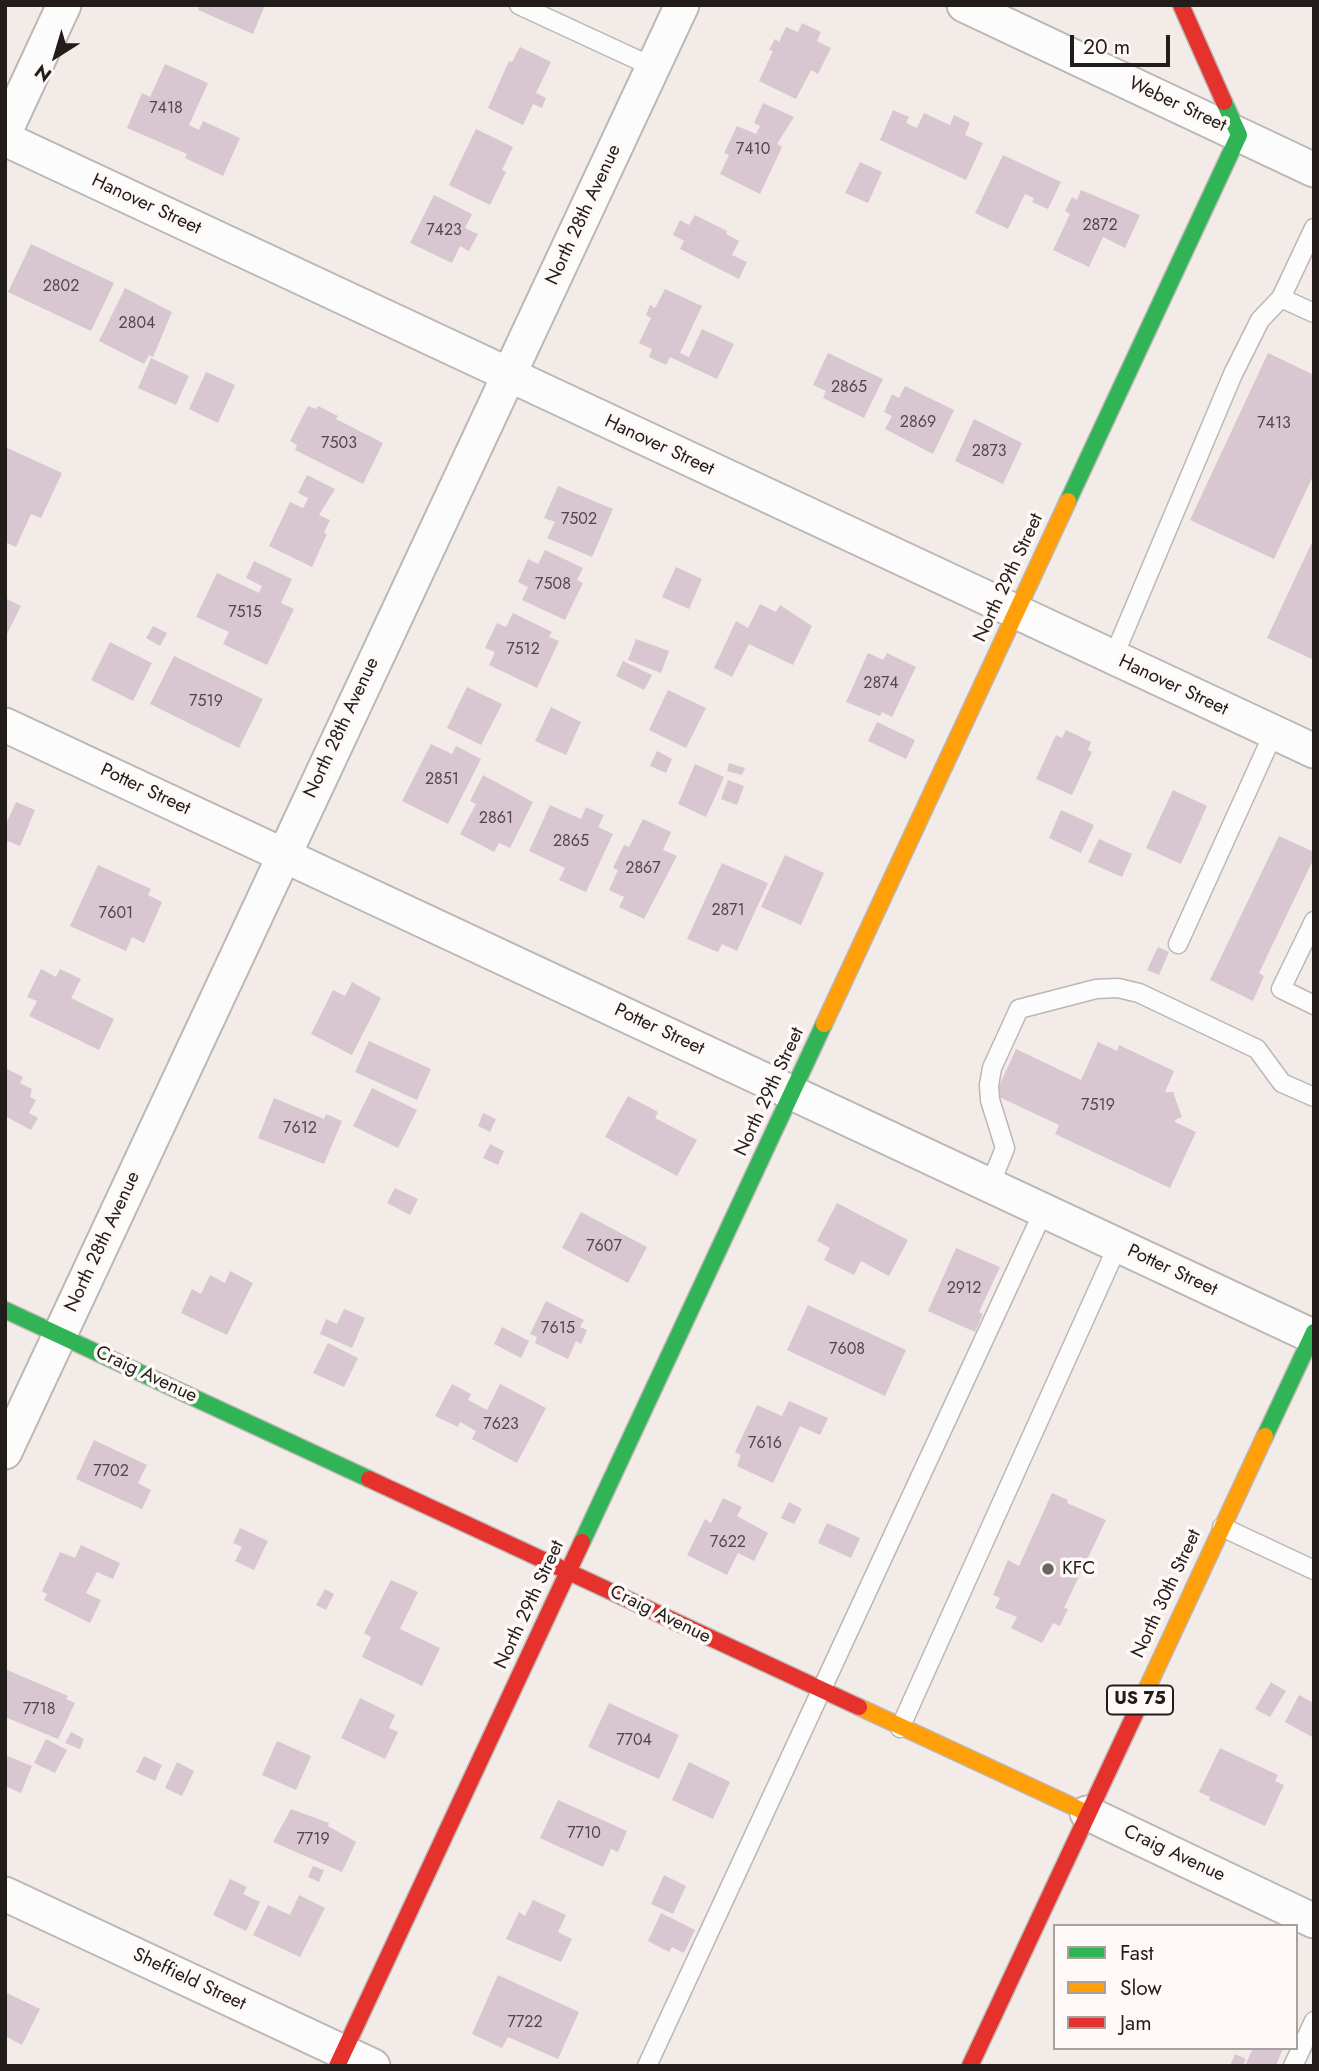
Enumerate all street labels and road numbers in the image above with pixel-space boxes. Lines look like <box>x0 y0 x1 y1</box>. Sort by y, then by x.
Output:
street label: Weber Street <box>1124 72 1230 138</box>
street label: North 28th Avenue <box>541 141 627 289</box>
street label: Hanover Street <box>88 170 204 240</box>
street label: Hanover Street <box>601 411 717 481</box>
street label: North 29th Street <box>969 510 1049 646</box>
street label: Hanover Street <box>1115 651 1231 721</box>
street label: North 28th Avenue <box>299 654 385 802</box>
street label: Potter Street <box>96 759 194 821</box>
street label: Potter Street <box>610 999 708 1061</box>
street label: North 29th Street <box>730 1024 810 1160</box>
street label: North 28th Avenue <box>60 1168 146 1316</box>
street label: Potter Street <box>1123 1240 1221 1302</box>
street label: Craig Avenue <box>92 1342 200 1408</box>
street label: North 30th Street <box>1127 1526 1207 1662</box>
street label: North 29th Street <box>490 1537 570 1673</box>
street label: Craig Avenue <box>606 1581 714 1649</box>
road number: US 75 <box>1107 1686 1173 1714</box>
street label: Craig Avenue <box>1120 1821 1228 1887</box>
street label: Sheffield Street <box>129 1944 249 2016</box>

